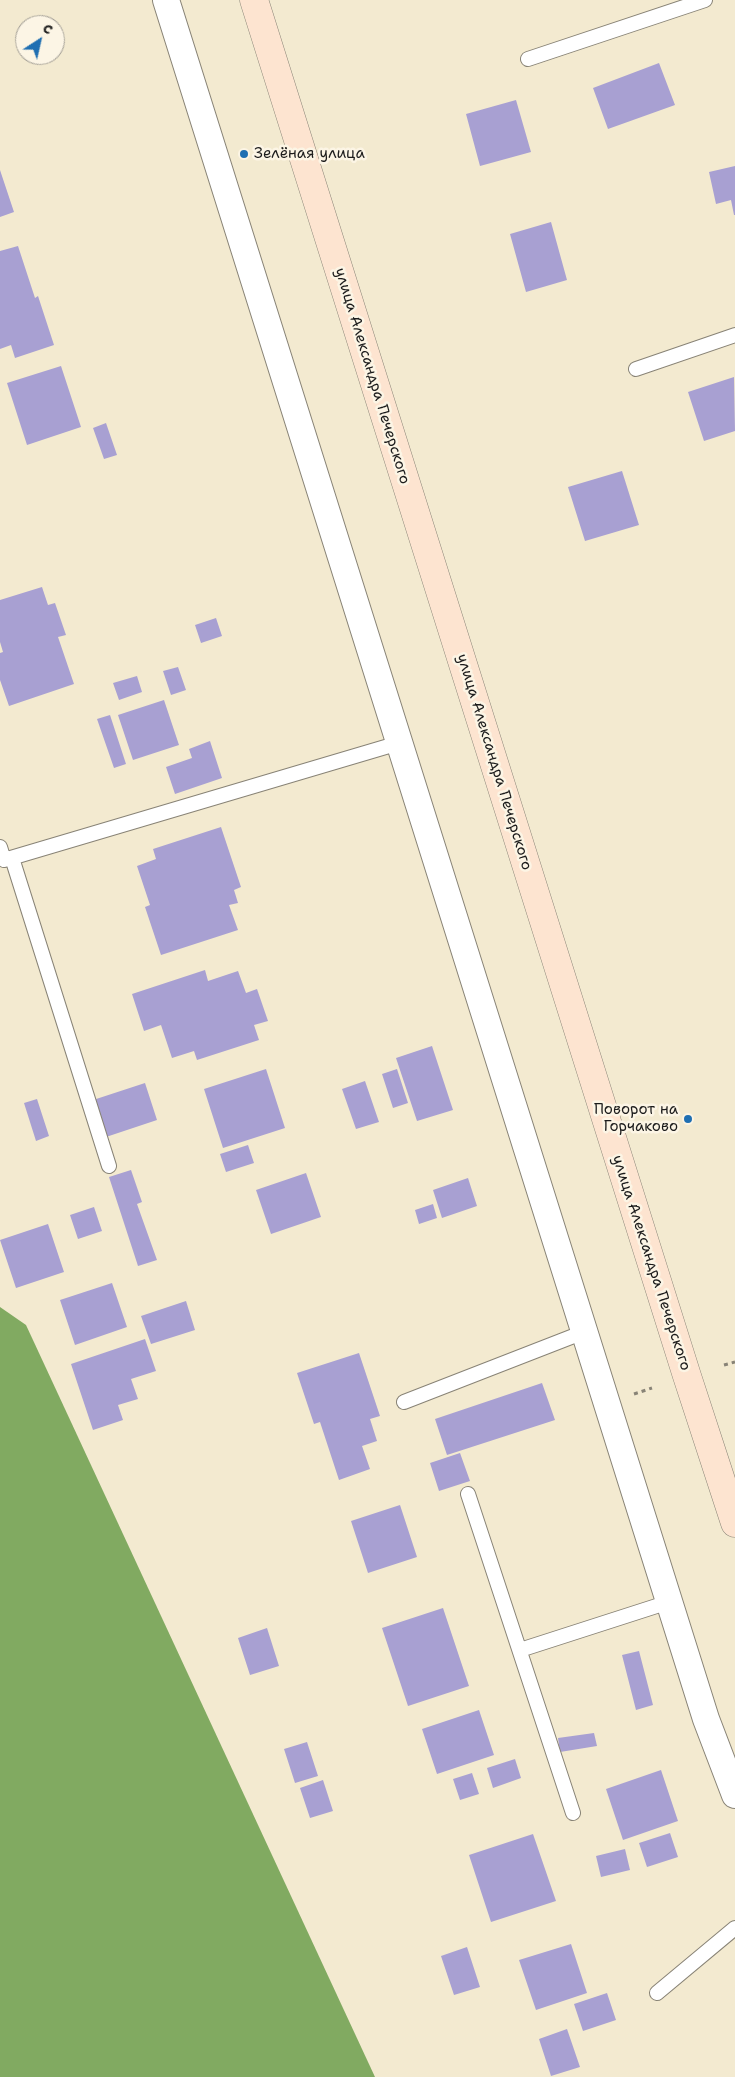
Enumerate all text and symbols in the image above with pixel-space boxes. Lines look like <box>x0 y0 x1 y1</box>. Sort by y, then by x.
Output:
north arrow <box>15 15 65 65</box>
text: С <box>39 19 57 38</box>
place label: Зелёная улица <box>254 145 365 163</box>
marker: Зелёная улица <box>238 148 250 160</box>
street label: улица Александра Печерского <box>330 266 414 486</box>
street label: улица Александра Печерского <box>452 652 536 872</box>
place label: Поворот на Горчаково <box>594 1101 678 1136</box>
marker: Поворот на Горчаково <box>682 1113 694 1125</box>
street label: улица Александра Печерского <box>608 1153 694 1373</box>

